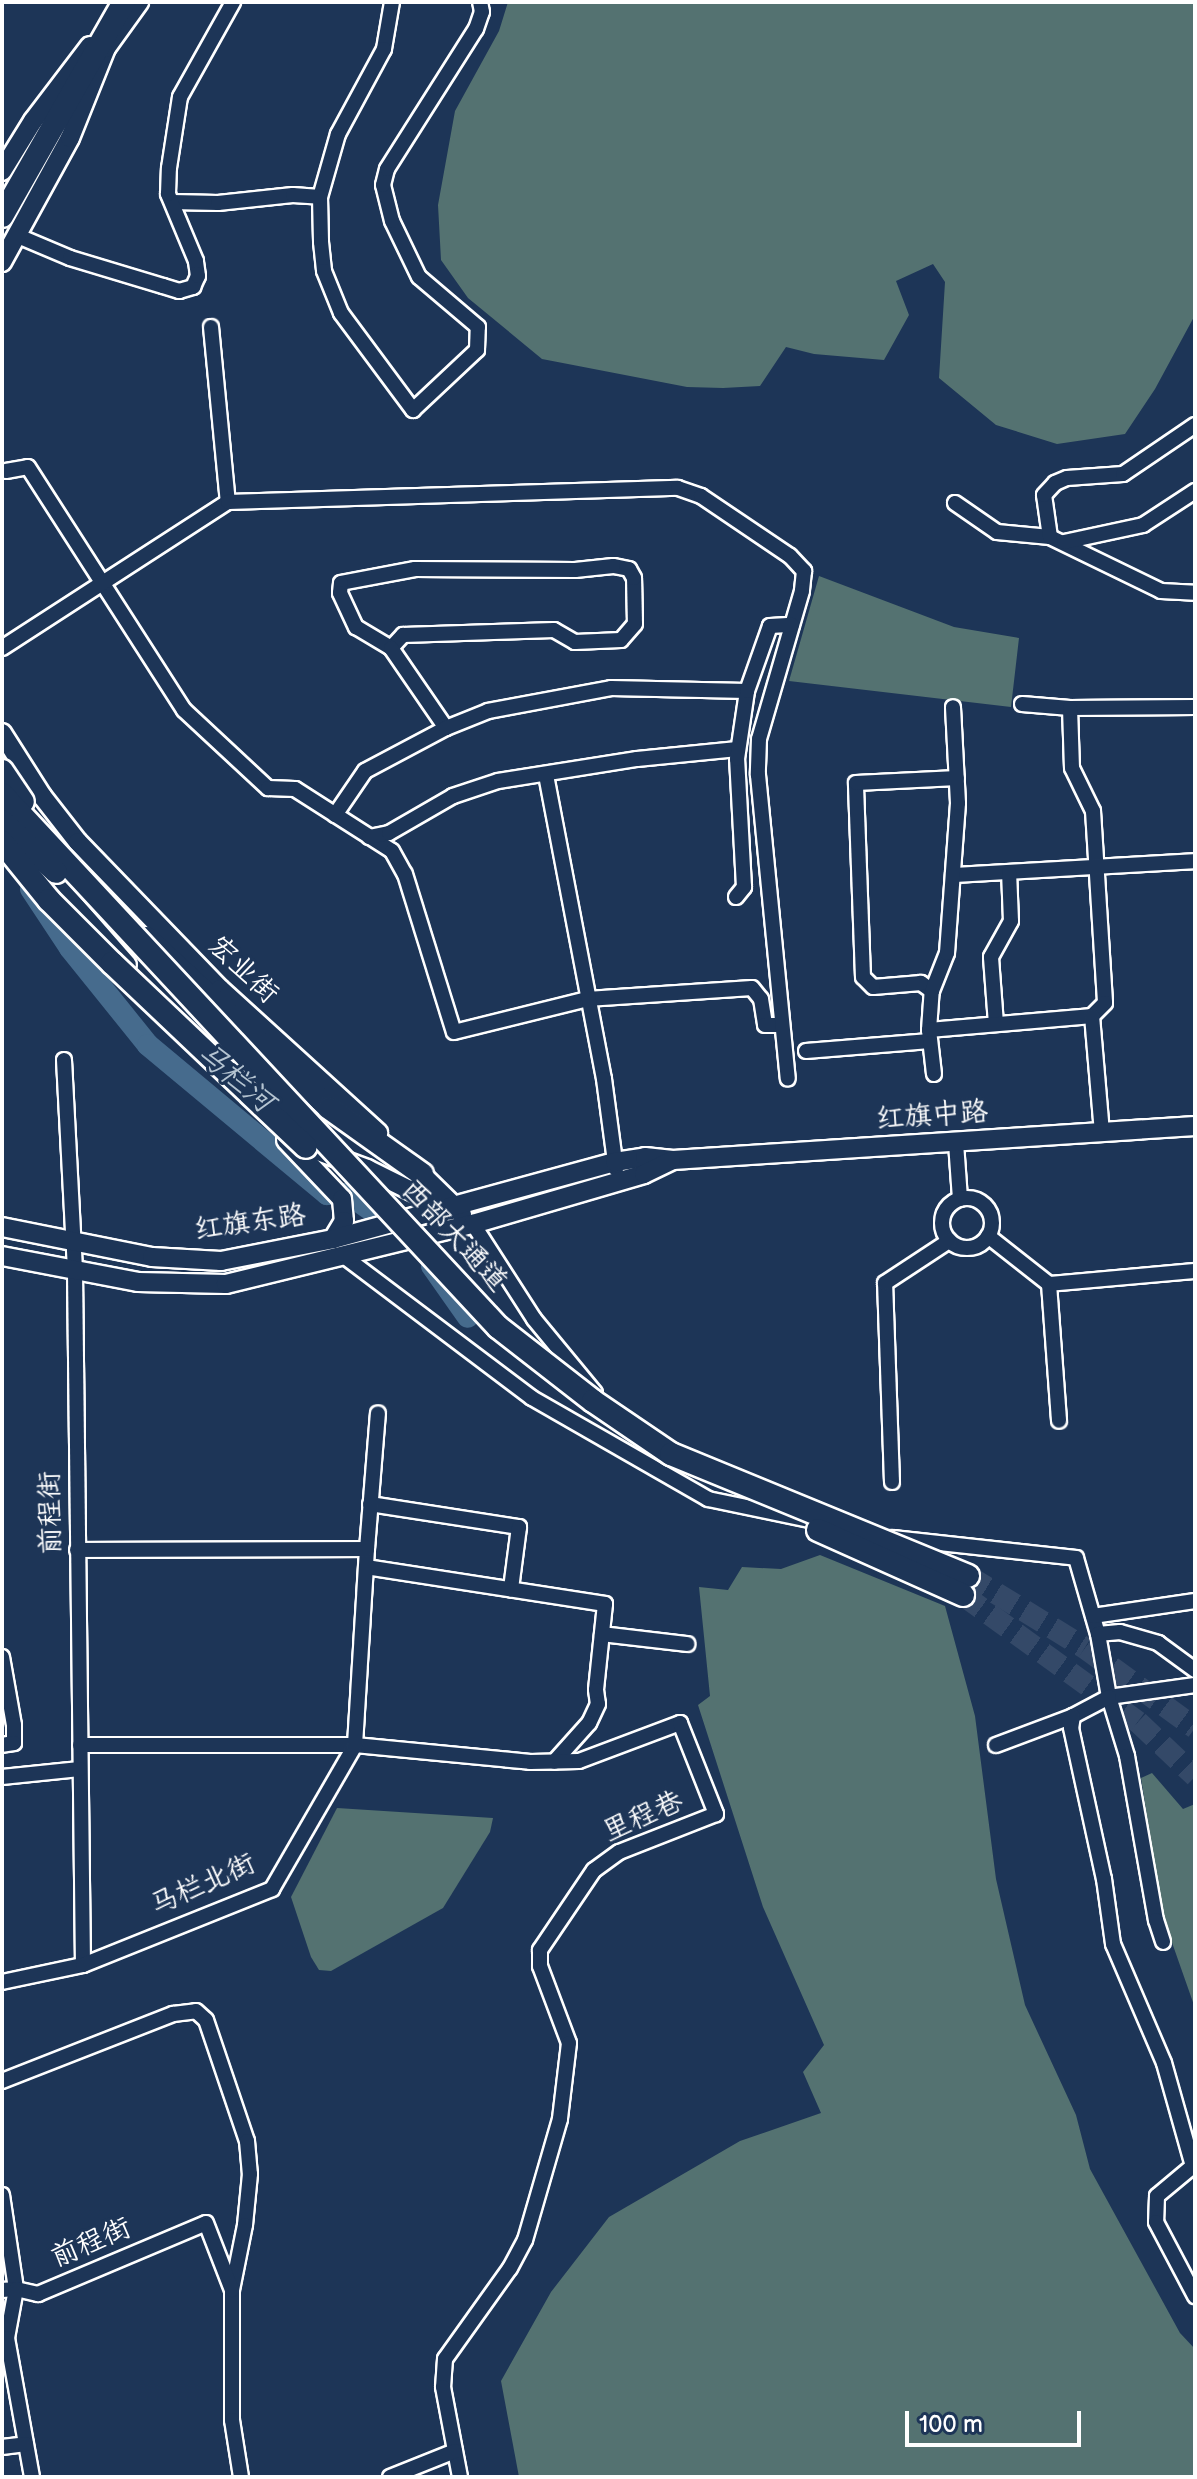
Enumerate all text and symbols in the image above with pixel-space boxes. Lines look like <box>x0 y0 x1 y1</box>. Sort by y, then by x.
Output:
street label: 宏业街 <box>201 929 285 1011</box>
water label: 马栏河 <box>189 1035 281 1121</box>
street label: 红旗中路 <box>875 1095 989 1137</box>
street label: 西部大通道 <box>394 1173 514 1299</box>
street label: 红旗东路 <box>192 1199 308 1247</box>
street label: 前程街 <box>33 1471 69 1555</box>
street label: 里程巷 <box>598 1785 688 1849</box>
street label: 马栏北街 <box>145 1847 261 1923</box>
street label: 前程街 <box>46 2211 136 2275</box>
scale bar <box>909 2395 1085 2445</box>
text: 100 m <box>919 2410 983 2439</box>

